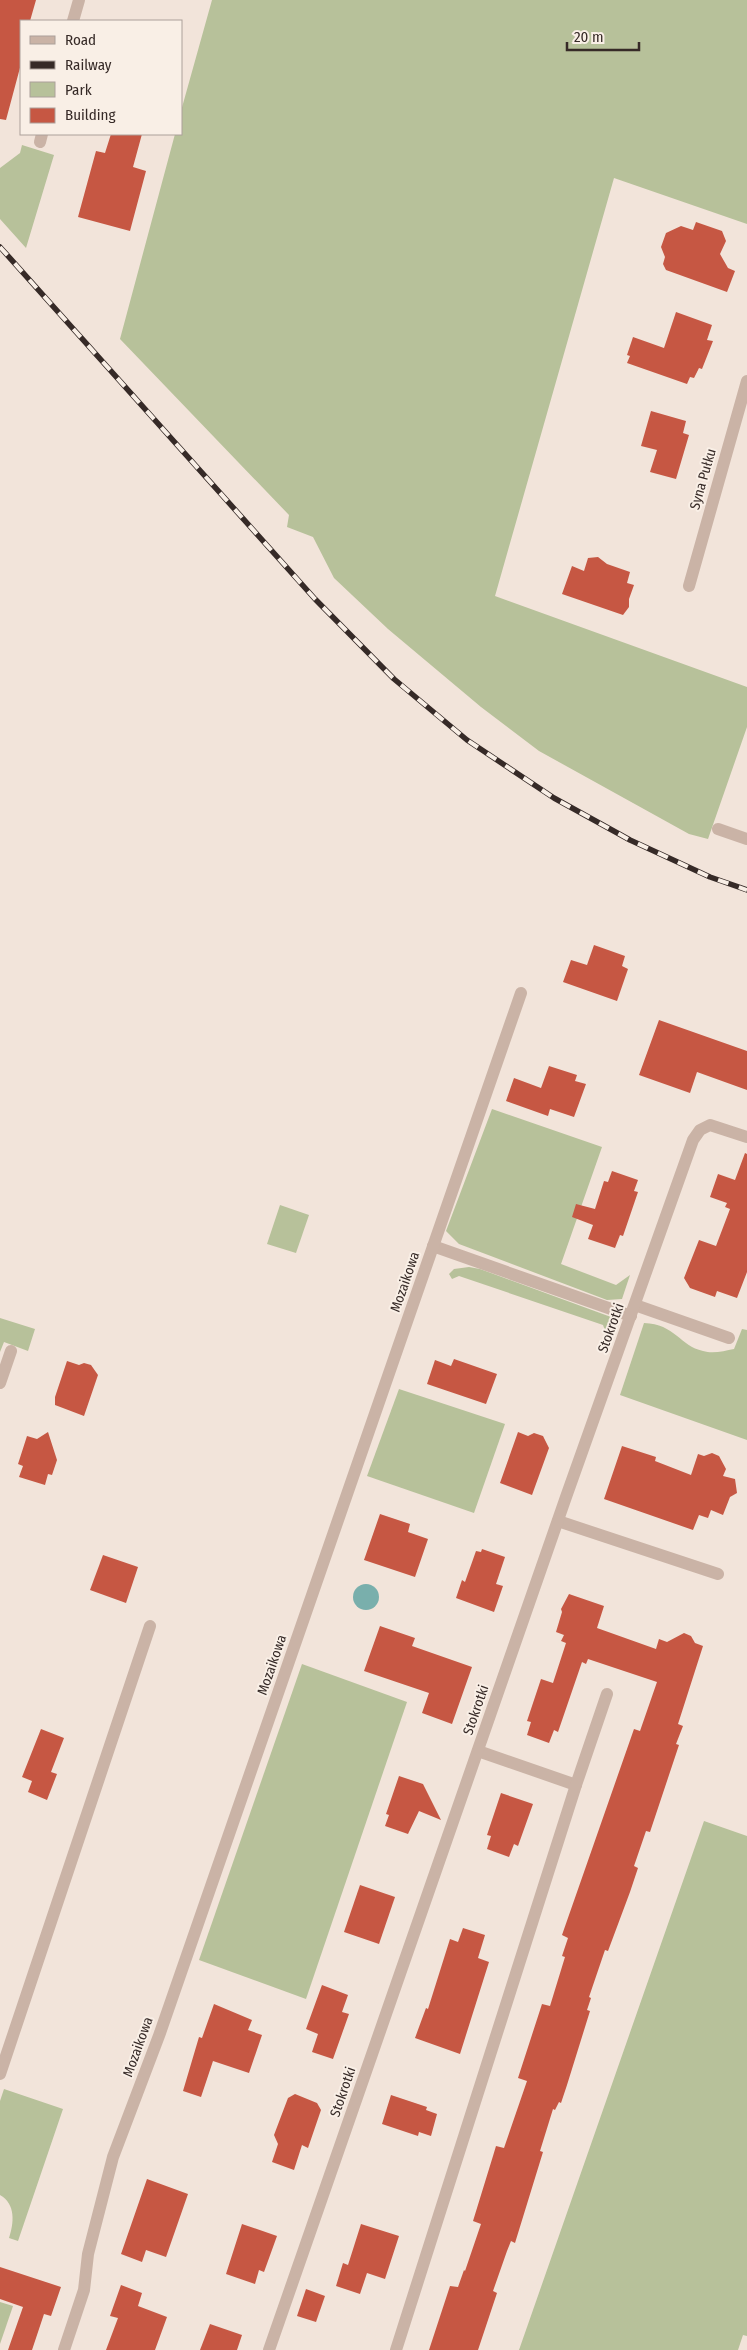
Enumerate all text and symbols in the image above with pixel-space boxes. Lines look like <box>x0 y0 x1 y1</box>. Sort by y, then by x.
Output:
legend <box>20 20 182 135</box>
scale bar <box>567 20 640 52</box>
text: 20 m <box>574 28 604 46</box>
text: Road <box>65 31 96 49</box>
text: Railway <box>65 56 112 74</box>
text: Park <box>65 81 92 99</box>
text: Building <box>65 106 116 124</box>
street label: Syna Pułku <box>686 447 720 511</box>
street label: Mozaikowa <box>387 1250 423 1314</box>
street label: Stokrotki <box>594 1301 628 1355</box>
street label: Mozaikowa <box>254 1633 290 1697</box>
street label: Stokrotki <box>460 1683 492 1737</box>
street label: Mozaikowa <box>119 2015 157 2079</box>
street label: Stokrotki <box>327 2065 359 2119</box>

